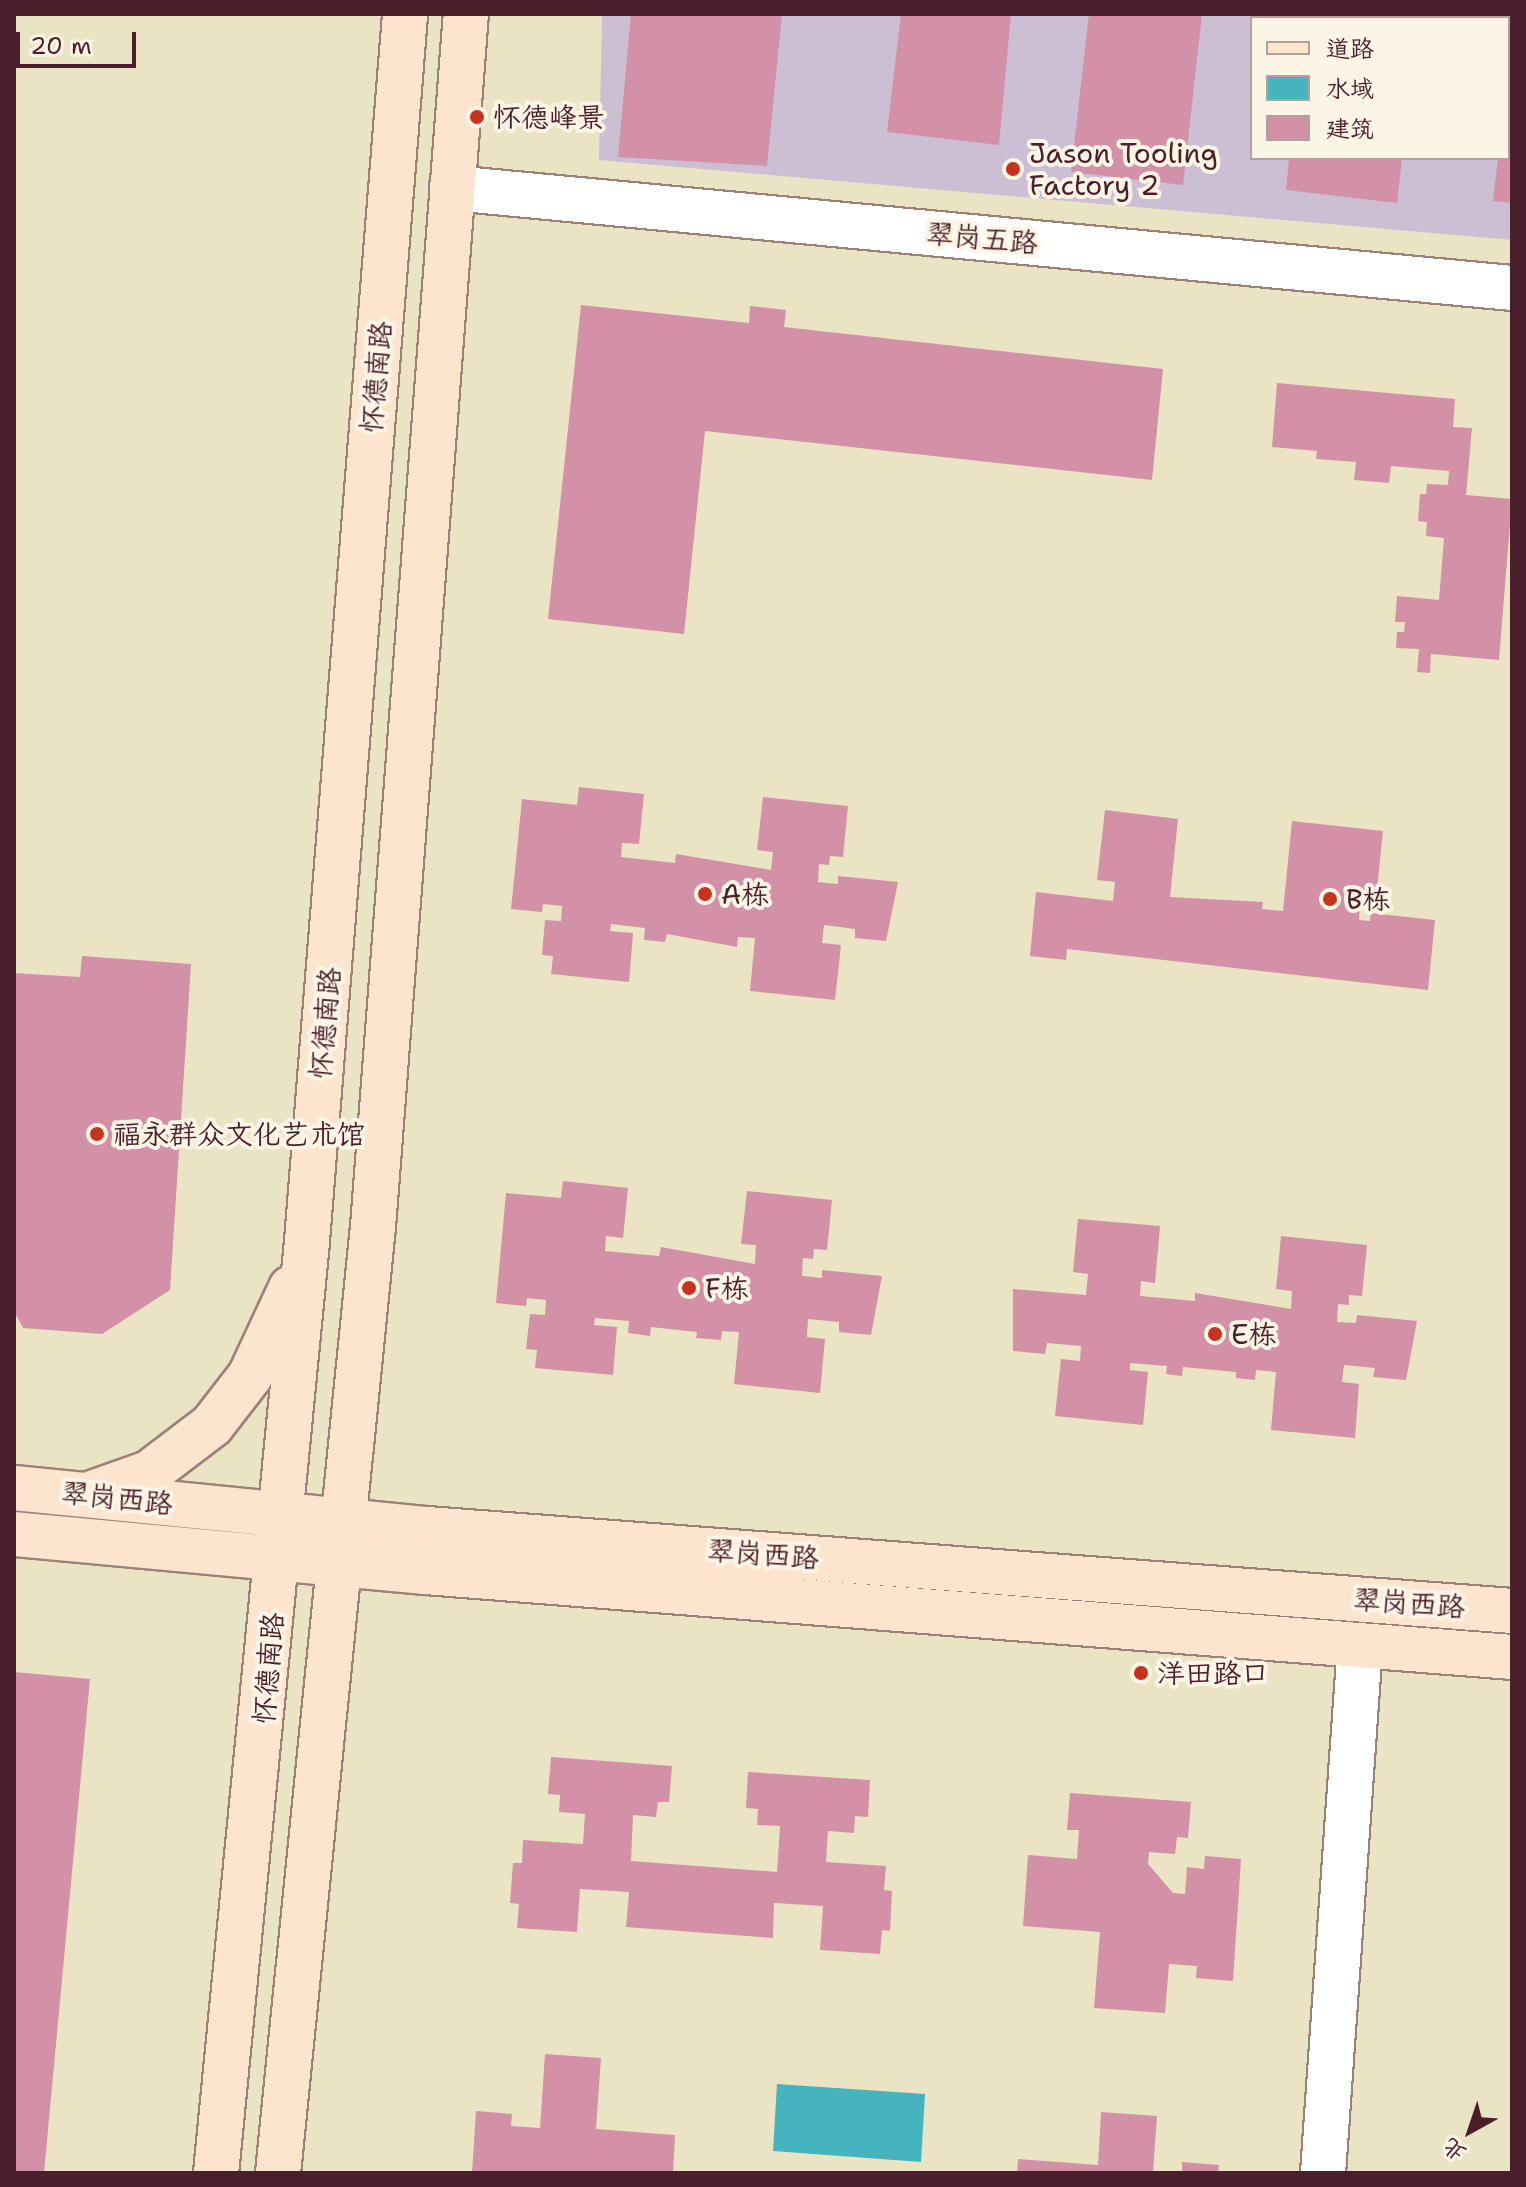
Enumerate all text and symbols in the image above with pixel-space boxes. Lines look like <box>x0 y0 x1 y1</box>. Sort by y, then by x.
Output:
scale bar <box>20 16 140 66</box>
legend <box>1250 16 1510 160</box>
text: 20 m <box>30 30 92 62</box>
text: 道路 <box>1326 33 1374 65</box>
text: 水域 <box>1326 73 1374 105</box>
place label: 怀德峰景 <box>493 100 605 134</box>
marker: 怀德峰景 <box>468 108 486 126</box>
text: 建筑 <box>1326 113 1374 145</box>
place label: Jason Tooling Factory 2 <box>1029 136 1218 202</box>
marker: Jason Tooling Factory 2 <box>1004 160 1022 178</box>
street label: 翠岗五路 <box>925 216 1039 260</box>
street label: 怀德南路 <box>354 320 398 434</box>
place label: A栋 <box>721 877 769 911</box>
place label: B栋 <box>1346 882 1391 916</box>
marker: A栋 <box>696 885 714 903</box>
marker: B栋 <box>1321 890 1339 908</box>
street label: 怀德南路 <box>303 966 347 1080</box>
place label: 福永群众文化艺术馆 <box>113 1117 365 1151</box>
marker: 福永群众文化艺术馆 <box>88 1125 106 1143</box>
place label: F栋 <box>705 1271 749 1305</box>
marker: F栋 <box>680 1279 698 1297</box>
place label: E栋 <box>1231 1317 1277 1351</box>
marker: E栋 <box>1206 1325 1224 1343</box>
street label: 翠岗西路 <box>60 1475 174 1521</box>
street label: 翠岗西路 <box>706 1533 820 1575</box>
street label: 翠岗西路 <box>1352 1582 1466 1624</box>
street label: 怀德南路 <box>246 1611 290 1725</box>
place label: 洋田路口 <box>1157 1656 1269 1690</box>
marker: 洋田路口 <box>1132 1664 1150 1682</box>
north arrow <box>1430 2091 1510 2171</box>
text: 北 <box>1437 2132 1472 2168</box>

